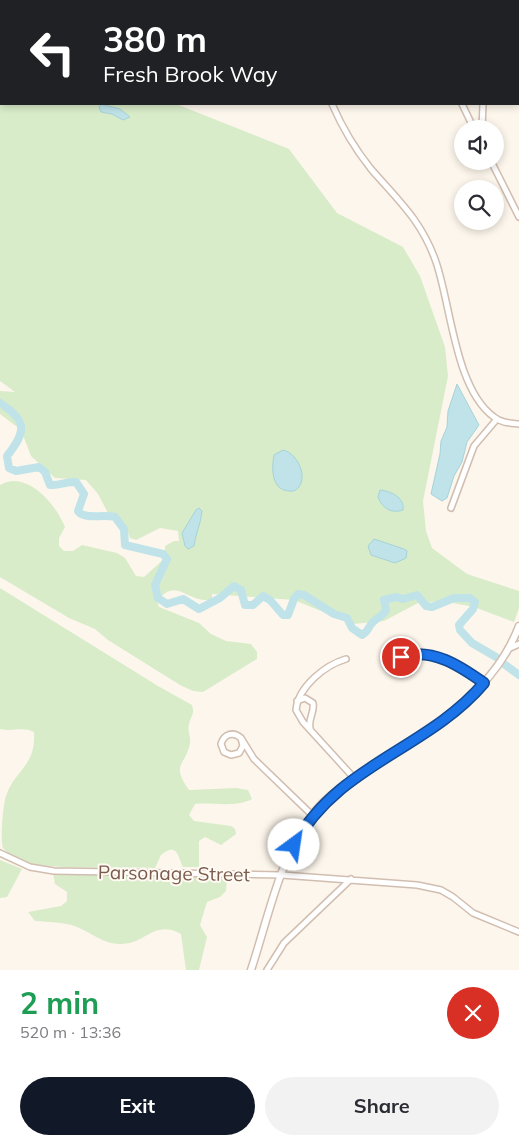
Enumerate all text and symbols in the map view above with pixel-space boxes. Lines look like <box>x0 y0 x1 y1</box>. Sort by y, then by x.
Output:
text: 380 m <box>103 17 207 61</box>
icon: left <box>20 20 85 85</box>
text: Fresh Brook Way <box>103 60 277 88</box>
map controls <box>454 120 504 230</box>
button: sound <box>454 120 504 170</box>
button: search <box>454 180 504 230</box>
pin <box>380 636 422 678</box>
icon: arrive <box>387 643 415 671</box>
position arrow <box>267 818 319 870</box>
street label: Parsonage Street <box>98 860 251 886</box>
text: 2 min <box>20 984 99 1022</box>
button: close <box>447 987 499 1039</box>
text: 520 m · 13:36 <box>20 1022 121 1042</box>
button: Exit <box>20 1077 255 1135</box>
button: Share <box>265 1077 499 1135</box>

